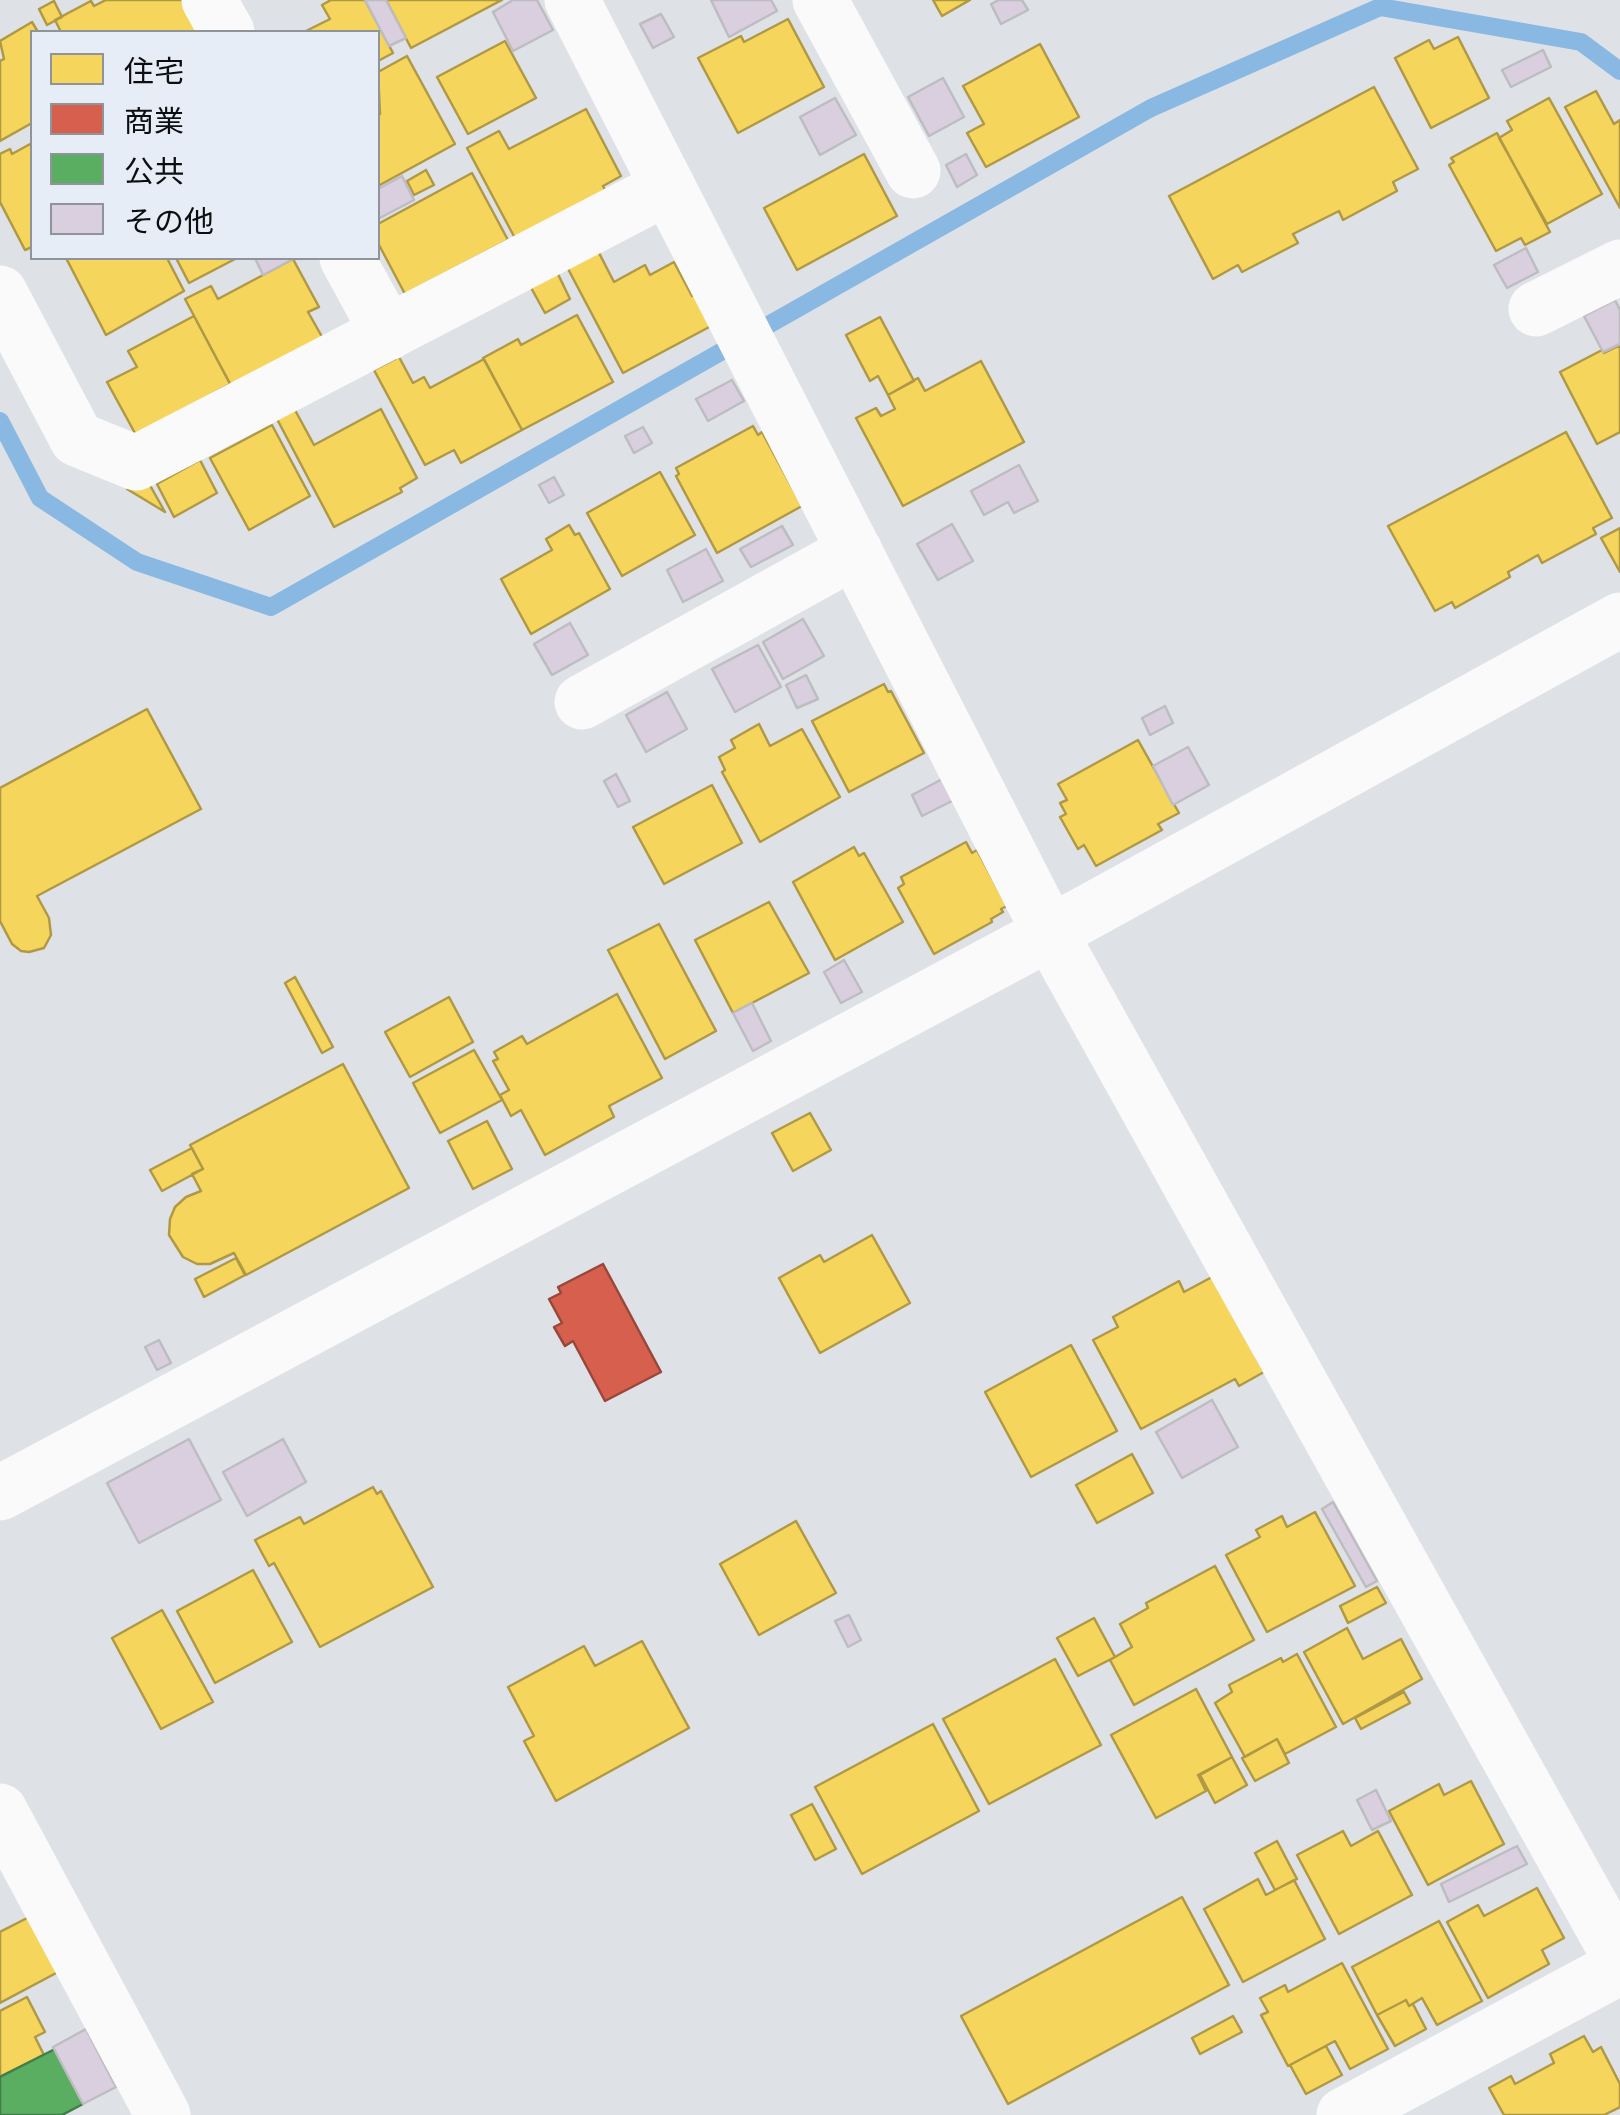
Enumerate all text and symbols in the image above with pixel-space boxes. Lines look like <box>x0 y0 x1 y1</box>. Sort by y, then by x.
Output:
legend <box>30 30 380 260</box>
text: 住宅 <box>124 54 184 90</box>
text: 商業 <box>124 104 184 140</box>
text: 公共 <box>124 154 184 190</box>
text: その他 <box>124 204 214 240</box>

